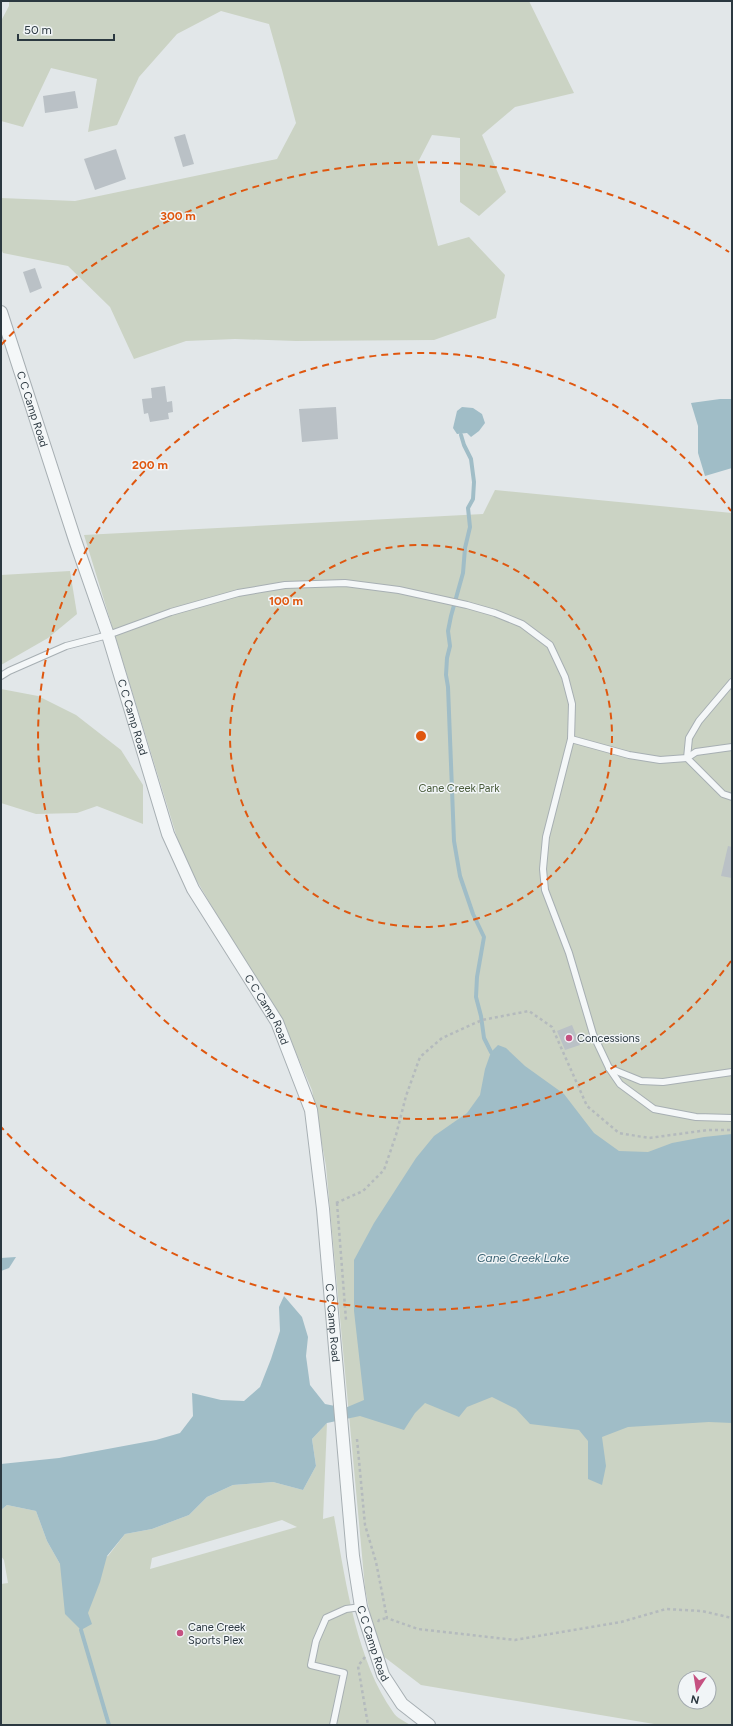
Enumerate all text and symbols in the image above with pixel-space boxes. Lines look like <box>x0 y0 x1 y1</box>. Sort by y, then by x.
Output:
scale bar <box>18 16 114 42</box>
text: 50 m <box>24 23 52 37</box>
text: 300 m <box>160 209 196 223</box>
street label: C C Camp Road <box>14 370 51 449</box>
text: 200 m <box>132 458 168 472</box>
text: 100 m <box>269 594 303 608</box>
street label: C C Camp Road <box>115 677 150 757</box>
centre of rings <box>414 729 428 743</box>
park label: Cane Creek Park <box>418 782 500 795</box>
street label: C C Camp Road <box>242 972 292 1046</box>
place label: Concessions <box>577 1032 640 1045</box>
marker: Concessions <box>564 1033 574 1043</box>
water label: Cane Creek Lake <box>477 1251 569 1265</box>
street label: C C Camp Road <box>323 1283 343 1363</box>
street label: C C Camp Road <box>354 1604 392 1684</box>
place label: Cane Creek Sports Plex <box>188 1621 246 1647</box>
marker: Cane Creek Sports Plex <box>175 1628 185 1638</box>
north arrow <box>677 1670 717 1710</box>
text: N <box>690 1692 701 1707</box>

